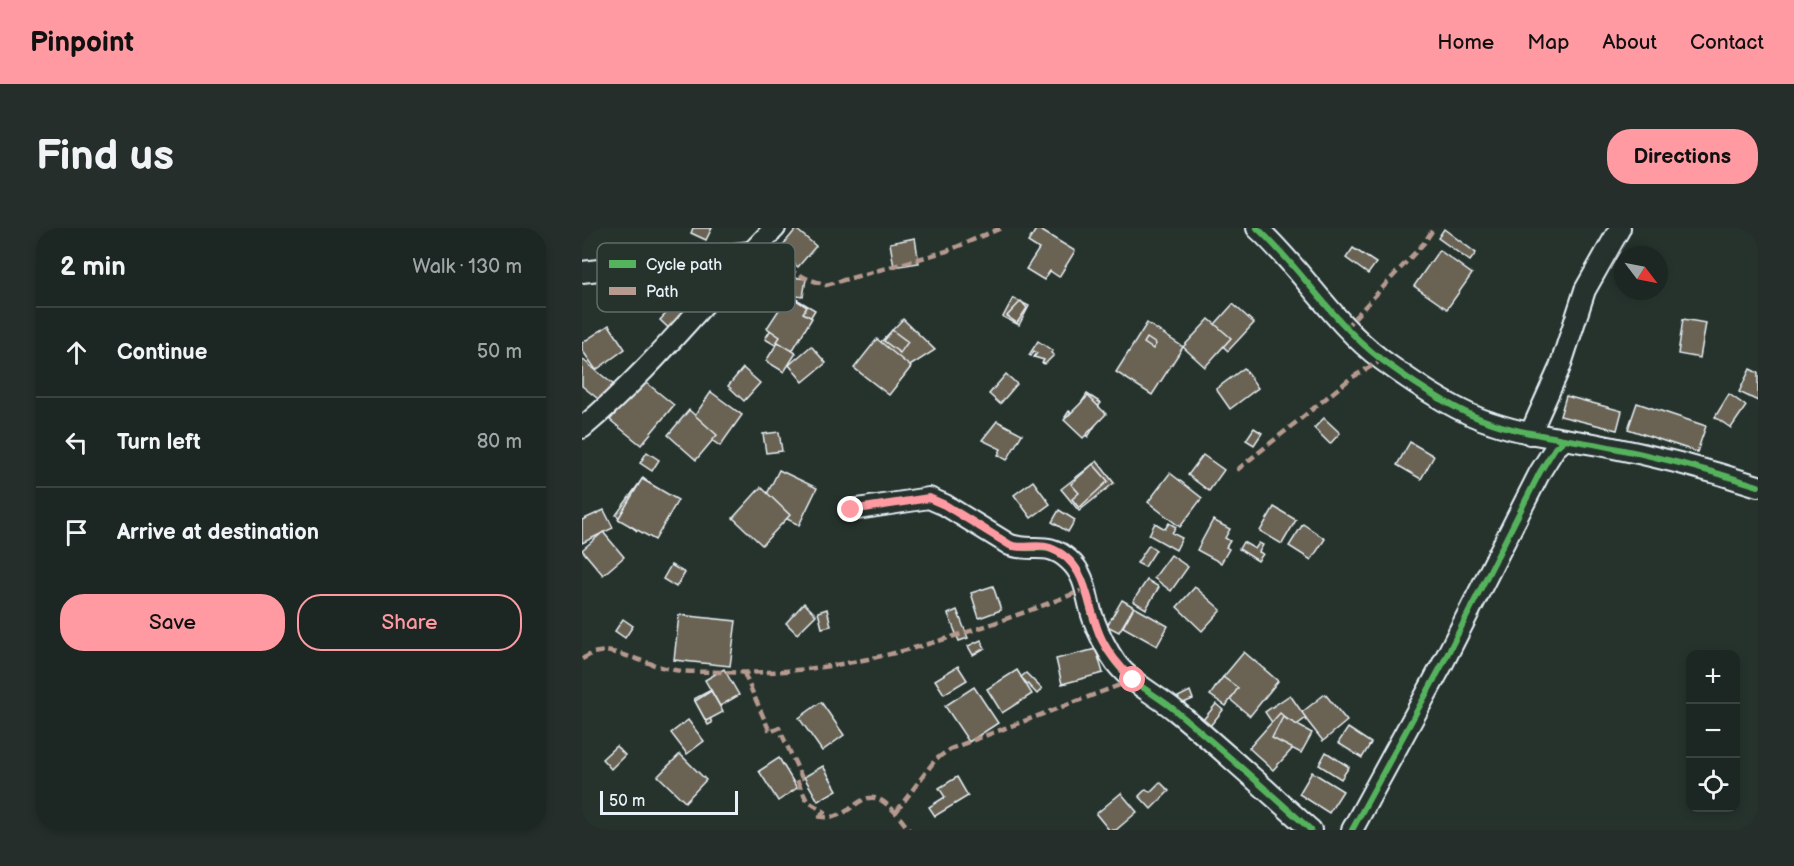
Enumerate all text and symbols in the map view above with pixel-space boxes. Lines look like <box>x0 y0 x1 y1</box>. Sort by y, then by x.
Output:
text: Pinpoint <box>30 26 134 59</box>
text: Home <box>1437 30 1494 55</box>
text: Map <box>1527 30 1569 55</box>
text: About <box>1602 30 1657 55</box>
text: Contact <box>1690 30 1764 55</box>
button: Directions <box>1607 129 1758 184</box>
text: Find us <box>36 131 174 182</box>
legend <box>597 243 795 312</box>
north arrow <box>1614 246 1668 300</box>
text: 2 min <box>60 252 126 283</box>
text: Walk · 130 m <box>413 255 522 279</box>
text: Cycle path <box>646 256 722 275</box>
text: Path <box>646 283 678 302</box>
icon: ahead <box>60 336 93 369</box>
text: Continue <box>117 339 207 366</box>
text: 50 m <box>477 340 522 364</box>
icon: left <box>60 426 93 459</box>
text: Turn left <box>117 429 201 456</box>
text: 80 m <box>477 430 522 454</box>
route end <box>837 496 863 522</box>
icon: arrive <box>60 516 93 549</box>
text: Arrive at destination <box>117 519 319 546</box>
button: Save <box>60 594 285 651</box>
button: Share <box>297 594 522 651</box>
map controls <box>1686 650 1740 812</box>
button: + <box>1686 650 1740 704</box>
route start <box>1119 666 1145 692</box>
button: − <box>1686 704 1740 758</box>
button: locate <box>1686 758 1740 812</box>
scale bar <box>600 788 738 816</box>
text: 50 m <box>609 792 645 811</box>

